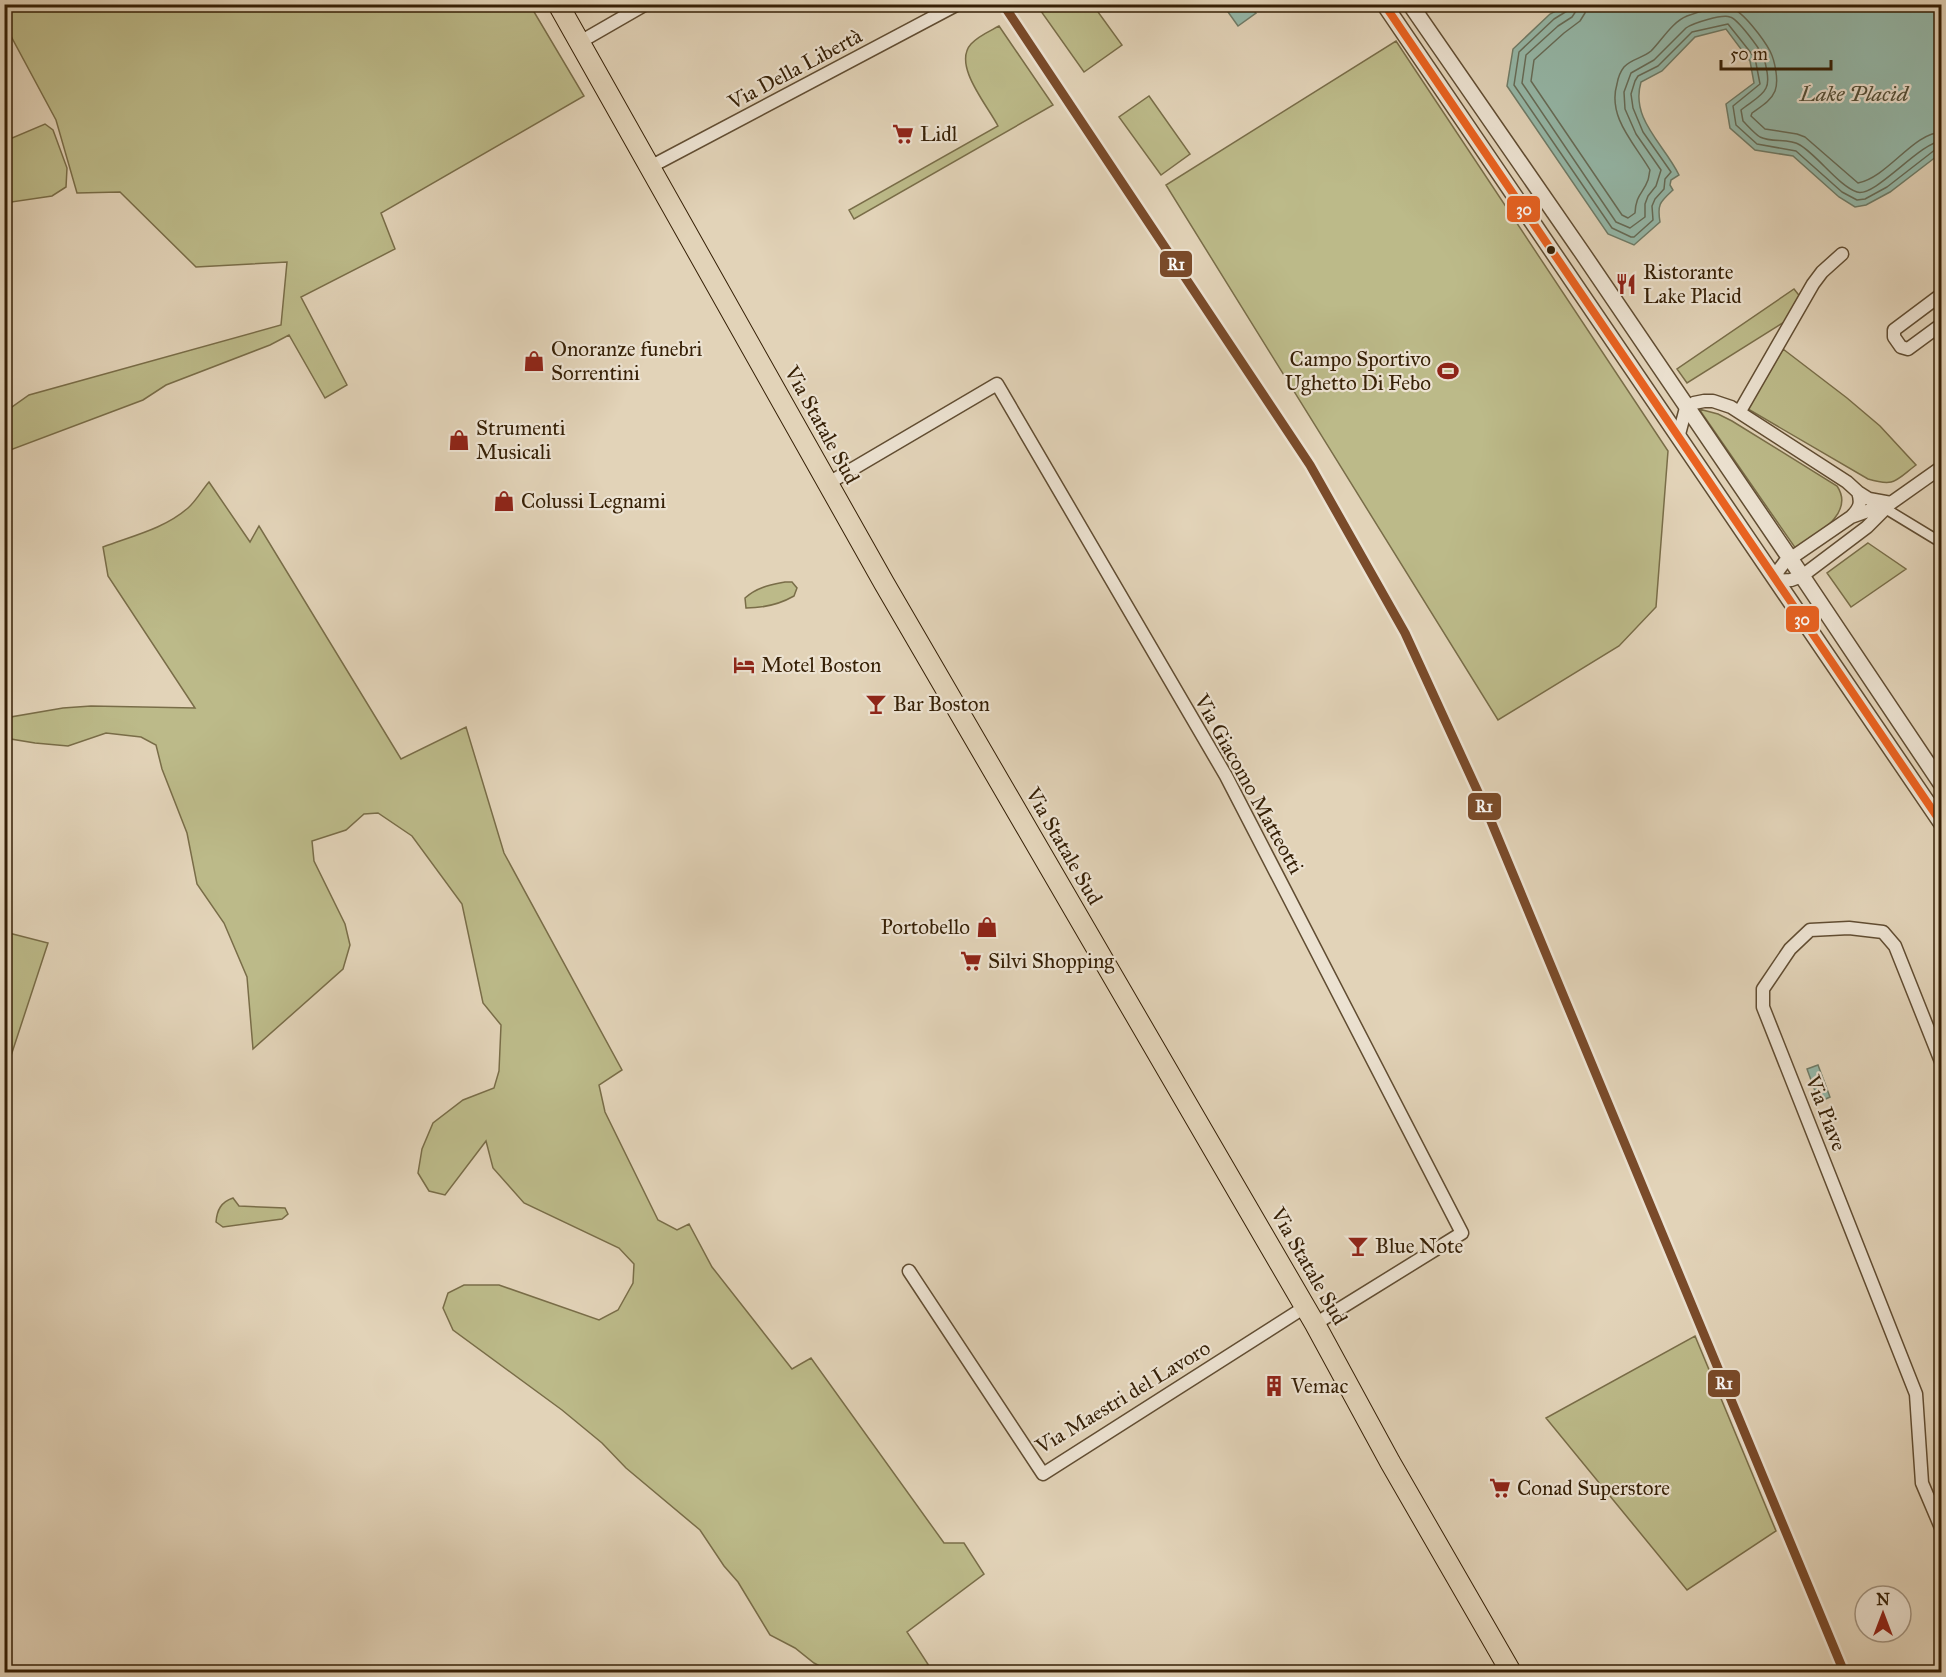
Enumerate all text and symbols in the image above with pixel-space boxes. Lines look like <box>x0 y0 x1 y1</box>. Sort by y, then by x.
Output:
street label: Via Della Libertà <box>723 23 867 116</box>
scale bar <box>1721 33 1830 71</box>
text: 50 m <box>1730 43 1768 65</box>
water label: Lake Placid <box>1799 80 1910 107</box>
place label: Lidl <box>920 121 958 147</box>
supermarket icon: Lidl <box>891 122 915 146</box>
line badge: 30 <box>1506 195 1541 223</box>
text: 30 <box>1516 200 1532 220</box>
unlabelled marker <box>1545 244 1557 256</box>
line badge: R1 <box>1159 250 1193 278</box>
text: R1 <box>1167 255 1185 274</box>
place label: Ristorante Lake Placid <box>1643 259 1742 309</box>
restaurant icon: Ristorante Lake Placid <box>1614 272 1638 296</box>
place label: Onoranze funebri Sorrentini <box>551 336 702 386</box>
place label: Campo Sportivo Ughetto Di Febo <box>1285 346 1431 396</box>
shop icon: Onoranze funebri Sorrentini <box>522 349 546 373</box>
sports icon: Campo Sportivo Ughetto Di Febo <box>1436 359 1460 383</box>
street label: Via Statale Sud <box>778 360 865 489</box>
place label: Strumenti Musicali <box>476 415 566 465</box>
shop icon: Strumenti Musicali <box>447 428 471 452</box>
place label: Colussi Legnami <box>521 488 666 514</box>
shop icon: Colussi Legnami <box>492 489 516 513</box>
line badge: 30 <box>1785 605 1820 633</box>
text: 30 <box>1794 610 1810 630</box>
place label: Motel Boston <box>761 652 881 678</box>
hotel icon: Motel Boston <box>732 653 756 677</box>
street label: Via Giacomo Matteotti <box>1188 689 1309 879</box>
place label: Bar Boston <box>893 691 990 717</box>
bar icon: Bar Boston <box>864 692 888 716</box>
street label: Via Statale Sud <box>1019 782 1108 910</box>
line badge: R1 <box>1467 792 1502 821</box>
text: R1 <box>1475 797 1493 816</box>
place label: Portobello <box>881 914 970 940</box>
shop icon: Portobello <box>975 915 999 939</box>
place label: Silvi Shopping <box>988 948 1114 974</box>
supermarket icon: Silvi Shopping <box>959 949 983 973</box>
street label: Via Piave <box>1799 1071 1852 1155</box>
street label: Via Statale Sud <box>1264 1202 1353 1330</box>
place label: Blue Note <box>1375 1233 1464 1259</box>
bar icon: Blue Note <box>1346 1234 1370 1258</box>
street label: Via Maestri del Lavoro <box>1030 1334 1215 1460</box>
line badge: R1 <box>1707 1369 1741 1398</box>
place label: Vemac <box>1290 1373 1348 1399</box>
building icon: Vemac <box>1262 1374 1286 1398</box>
text: R1 <box>1715 1374 1733 1393</box>
place label: Conad Superstore <box>1517 1475 1670 1501</box>
supermarket icon: Conad Superstore <box>1488 1476 1512 1500</box>
north arrow <box>1853 1584 1913 1644</box>
text: N <box>1876 1590 1890 1609</box>

